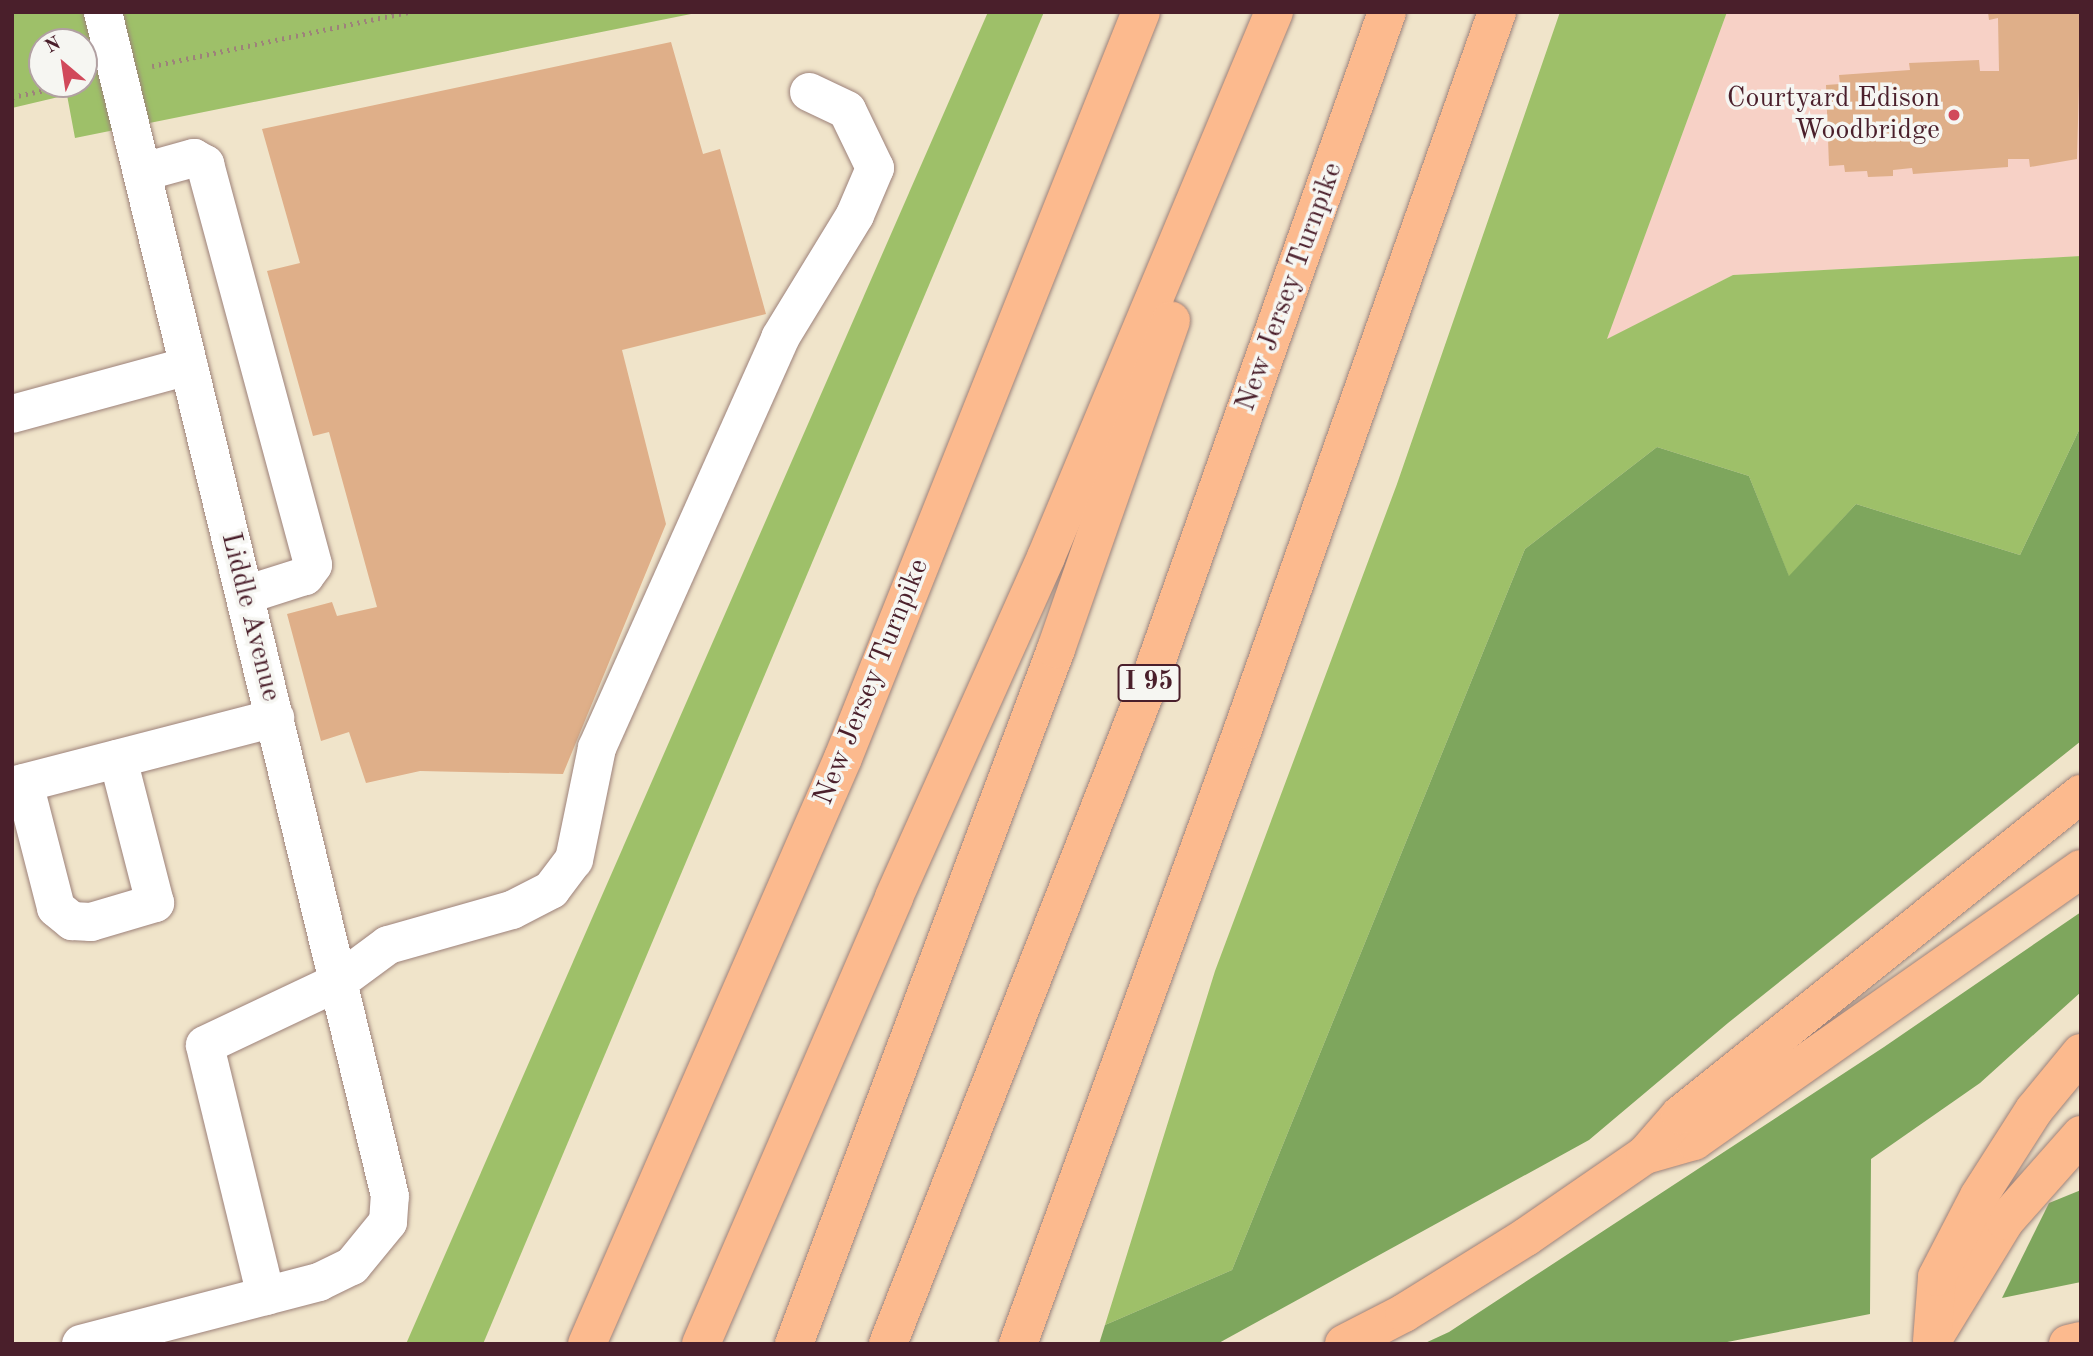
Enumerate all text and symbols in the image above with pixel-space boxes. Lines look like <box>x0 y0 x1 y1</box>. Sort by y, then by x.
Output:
north arrow <box>28 28 98 98</box>
text: N <box>43 34 65 58</box>
place label: Courtyard Edison Woodbridge <box>1727 82 1940 148</box>
marker: Courtyard Edison Woodbridge <box>1946 107 1962 123</box>
street label: New Jersey Turnpike <box>1229 158 1351 416</box>
street label: Liddle Avenue <box>213 529 287 705</box>
street label: New Jersey Turnpike <box>807 554 937 810</box>
road number: I 95 <box>1118 660 1180 706</box>

